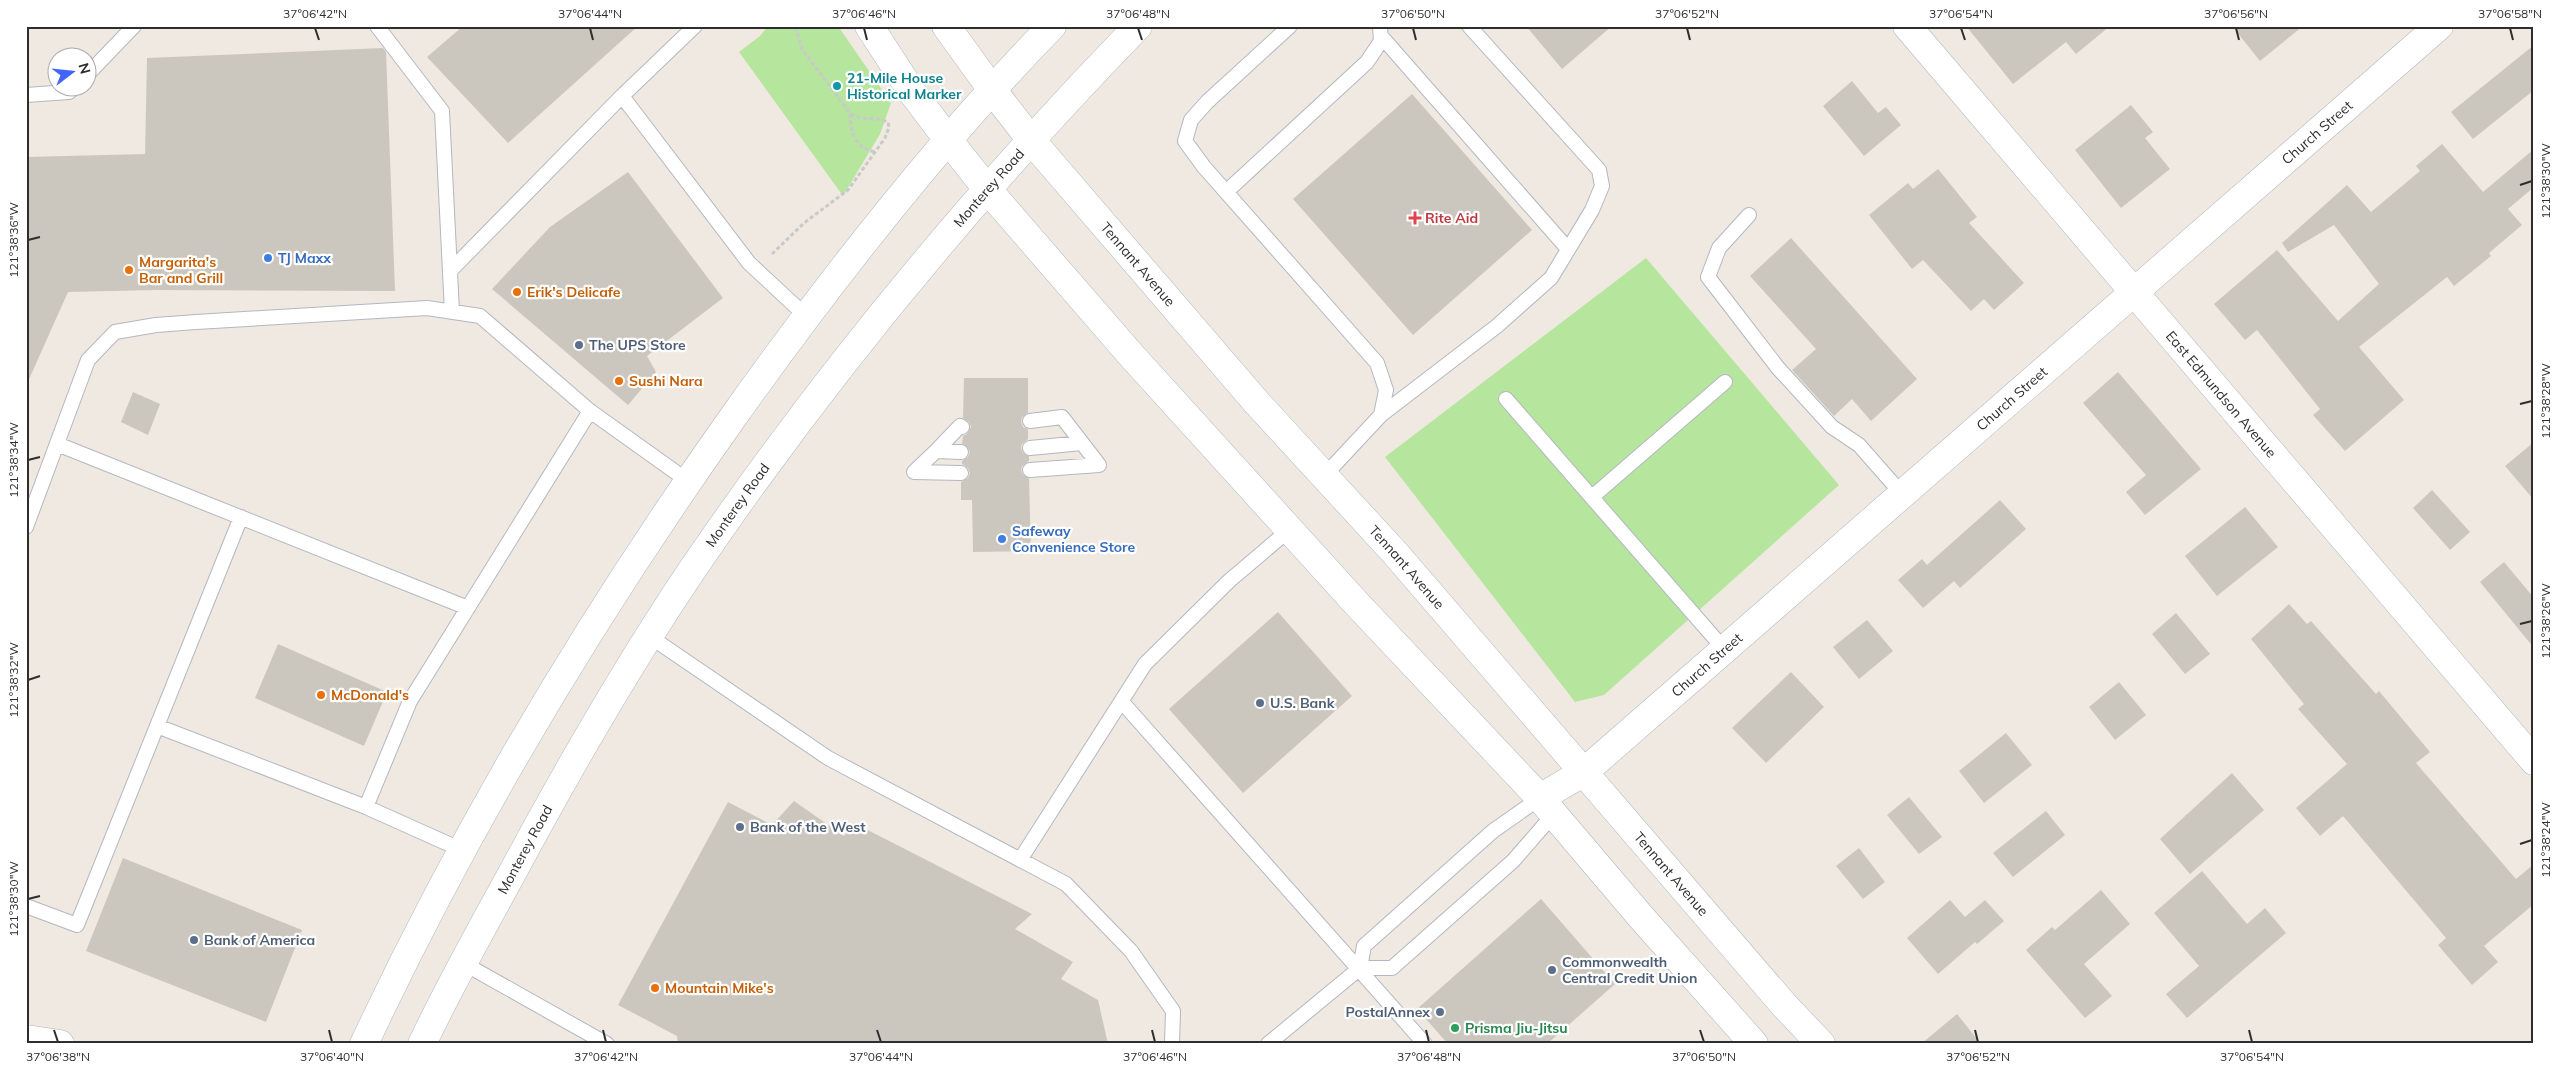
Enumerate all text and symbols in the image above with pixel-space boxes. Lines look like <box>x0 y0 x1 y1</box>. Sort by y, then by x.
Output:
text: 37°06'42"N <box>283 6 347 21</box>
text: 37°06'44"N <box>558 6 622 21</box>
text: 37°06'46"N <box>832 6 896 21</box>
text: 37°06'48"N <box>1106 6 1170 21</box>
text: 37°06'50"N <box>1381 6 1445 21</box>
text: 37°06'52"N <box>1655 6 1719 21</box>
text: 37°06'54"N <box>1929 6 1993 21</box>
text: 37°06'56"N <box>2204 6 2268 21</box>
text: 37°06'58"N <box>2478 6 2542 21</box>
north arrow <box>48 48 98 98</box>
text: N <box>74 61 95 76</box>
place label: 21-Mile House Historical Marker <box>847 69 962 103</box>
marker: 21-Mile House Historical Marker <box>831 80 843 92</box>
street label: Church Street <box>2278 96 2356 168</box>
text: 121°38'30"W <box>2538 143 2553 219</box>
street label: Monterey Road <box>950 145 1028 231</box>
text: 121°38'36"W <box>6 202 21 278</box>
place label: Rite Aid <box>1425 209 1478 227</box>
marker: Rite Aid <box>1409 212 1421 224</box>
street label: Tennant Avenue <box>1097 218 1179 310</box>
place label: TJ Maxx <box>278 249 331 267</box>
marker: TJ Maxx <box>262 252 274 264</box>
place label: Margarita's Bar and Grill <box>139 253 223 287</box>
marker: Margarita's Bar and Grill <box>123 264 135 276</box>
place label: Erik's Delicafe <box>527 283 621 301</box>
marker: Erik's Delicafe <box>511 286 523 298</box>
street label: East Edmundson Avenue <box>2162 327 2280 461</box>
place label: The UPS Store <box>589 336 686 354</box>
marker: The UPS Store <box>573 339 585 351</box>
street label: Church Street <box>1973 363 2051 435</box>
text: 121°38'28"W <box>2538 363 2553 439</box>
place label: Sushi Nara <box>629 372 703 390</box>
marker: Sushi Nara <box>613 375 625 387</box>
text: 121°38'34"W <box>6 422 21 498</box>
street label: Monterey Road <box>702 460 773 551</box>
place label: Safeway Convenience Store <box>1012 522 1135 556</box>
street label: Tennant Avenue <box>1365 522 1448 613</box>
marker: Safeway Convenience Store <box>996 533 1008 545</box>
text: 121°38'26"W <box>2538 583 2553 659</box>
street label: Church Street <box>1667 629 1746 701</box>
text: 121°38'32"W <box>6 642 21 718</box>
place label: McDonald's <box>331 686 409 704</box>
marker: McDonald's <box>315 689 327 701</box>
place label: U.S. Bank <box>1270 694 1335 712</box>
marker: U.S. Bank <box>1254 697 1266 709</box>
street label: Monterey Road <box>493 802 556 897</box>
text: 121°38'24"W <box>2538 802 2553 878</box>
place label: Bank of the West <box>750 818 866 836</box>
marker: Bank of the West <box>734 821 746 833</box>
street label: Tennant Avenue <box>1630 828 1712 920</box>
text: 121°38'30"W <box>6 861 21 937</box>
place label: Bank of America <box>204 931 315 949</box>
marker: Bank of America <box>188 934 200 946</box>
place label: Commonwealth Central Credit Union <box>1562 953 1697 987</box>
marker: Commonwealth Central Credit Union <box>1546 964 1558 976</box>
place label: Mountain Mike's <box>665 979 774 997</box>
marker: Mountain Mike's <box>649 982 661 994</box>
place label: PostalAnnex <box>1345 1003 1430 1021</box>
marker: PostalAnnex <box>1434 1006 1446 1018</box>
place label: Prisma Jiu-Jitsu <box>1465 1019 1568 1037</box>
marker: Prisma Jiu-Jitsu <box>1449 1022 1461 1034</box>
text: 37°06'38"N <box>26 1049 90 1064</box>
text: 37°06'40"N <box>300 1049 364 1064</box>
text: 37°06'42"N <box>574 1049 638 1064</box>
text: 37°06'44"N <box>849 1049 913 1064</box>
text: 37°06'46"N <box>1123 1049 1187 1064</box>
text: 37°06'48"N <box>1397 1049 1461 1064</box>
text: 37°06'50"N <box>1672 1049 1736 1064</box>
text: 37°06'52"N <box>1946 1049 2010 1064</box>
text: 37°06'54"N <box>2220 1049 2284 1064</box>

